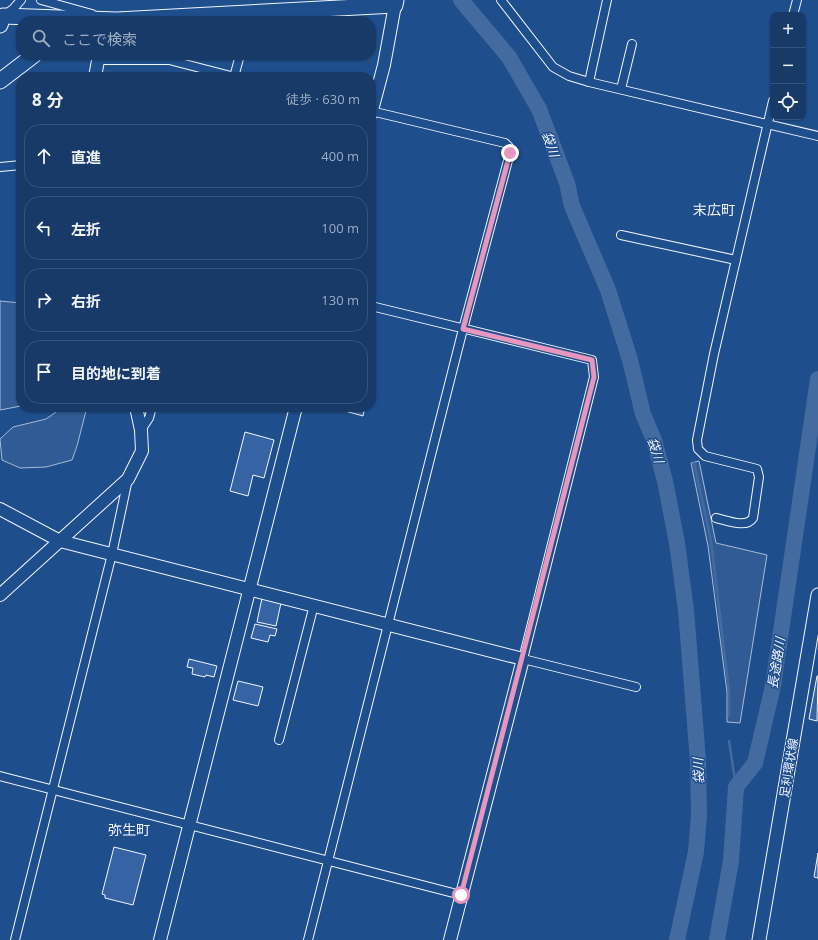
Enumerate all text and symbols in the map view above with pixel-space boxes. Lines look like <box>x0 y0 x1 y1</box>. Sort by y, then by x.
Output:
map controls <box>770 12 806 120</box>
button: + <box>770 12 806 48</box>
search box <box>16 16 376 60</box>
icon: search <box>30 27 52 49</box>
text: ここで検索 <box>62 29 137 49</box>
button: − <box>770 48 806 84</box>
button: locate <box>770 84 806 120</box>
text: 8 分 <box>32 88 63 111</box>
text: 徒歩 · 630 m <box>286 90 360 108</box>
water label: 袋川 <box>538 129 564 161</box>
route end <box>501 144 519 162</box>
icon: ahead <box>33 145 55 167</box>
text: 直進 <box>71 147 101 167</box>
text: 400 m <box>321 147 359 165</box>
district label: 末広町 <box>693 200 735 219</box>
icon: left <box>33 217 55 239</box>
text: 左折 <box>71 219 101 239</box>
text: 100 m <box>321 219 359 237</box>
icon: right <box>33 289 55 311</box>
text: 右折 <box>71 291 101 311</box>
text: 130 m <box>321 291 359 309</box>
icon: arrive <box>33 361 55 383</box>
text: 目的地に到着 <box>71 363 161 383</box>
water label: 袋川 <box>644 435 669 467</box>
water label: 長途路川 <box>763 634 789 690</box>
street label: 足利環状線 <box>775 737 802 799</box>
water label: 袋川 <box>688 756 707 784</box>
district label: 弥生町 <box>108 820 150 839</box>
route start <box>452 886 470 904</box>

